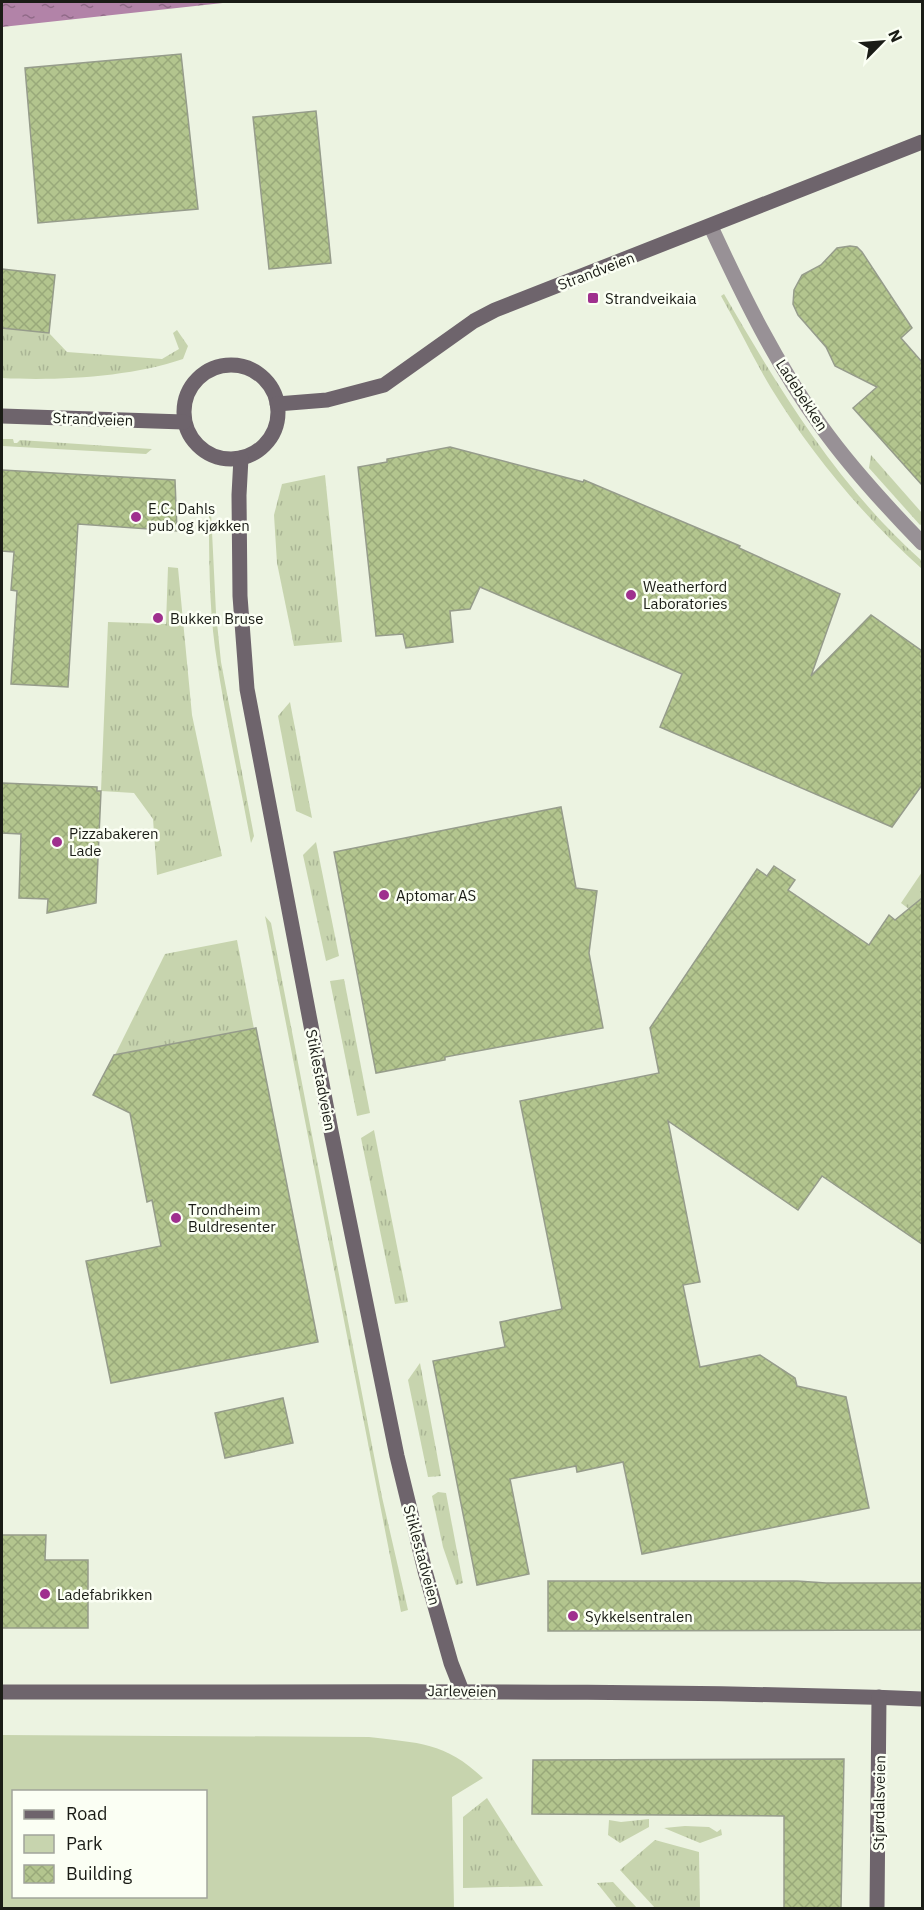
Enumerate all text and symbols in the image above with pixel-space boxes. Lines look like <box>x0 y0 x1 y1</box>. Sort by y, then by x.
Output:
north arrow <box>852 12 912 72</box>
text: N <box>884 26 907 45</box>
street label: Strandveien <box>555 248 637 294</box>
place label: Strandveikaia <box>605 289 697 308</box>
marker: Strandveikaia <box>586 291 600 305</box>
street label: Ladebekken <box>772 356 832 434</box>
street label: Strandveien <box>52 408 134 430</box>
place label: E.C. Dahls pub og kjøkken <box>148 499 250 535</box>
marker: E.C. Dahls pub og kjøkken <box>129 510 143 524</box>
place label: Weatherford Laboratories <box>643 577 727 613</box>
marker: Weatherford Laboratories <box>624 588 638 602</box>
place label: Bukken Bruse <box>170 609 264 628</box>
marker: Bukken Bruse <box>151 611 165 625</box>
place label: Pizzabakeren Lade <box>69 824 159 860</box>
marker: Pizzabakeren Lade <box>50 835 64 849</box>
place label: Aptomar AS <box>396 886 476 905</box>
marker: Aptomar AS <box>377 888 391 902</box>
street label: Stiklestadveien <box>302 1028 340 1132</box>
place label: Trondheim Buldresenter <box>188 1200 276 1236</box>
marker: Trondheim Buldresenter <box>169 1211 183 1225</box>
street label: Stiklestadveien <box>399 1503 445 1607</box>
place label: Ladefabrikken <box>57 1585 153 1604</box>
marker: Ladefabrikken <box>38 1587 52 1601</box>
place label: Sykkelsentralen <box>585 1607 693 1626</box>
marker: Sykkelsentralen <box>566 1609 580 1623</box>
street label: Jarleveien <box>427 1681 497 1701</box>
street label: Stjørdalsveien <box>869 1755 889 1851</box>
legend <box>12 1790 207 1898</box>
text: Road <box>66 1802 107 1825</box>
text: Park <box>66 1832 103 1855</box>
text: Building <box>66 1862 133 1885</box>

